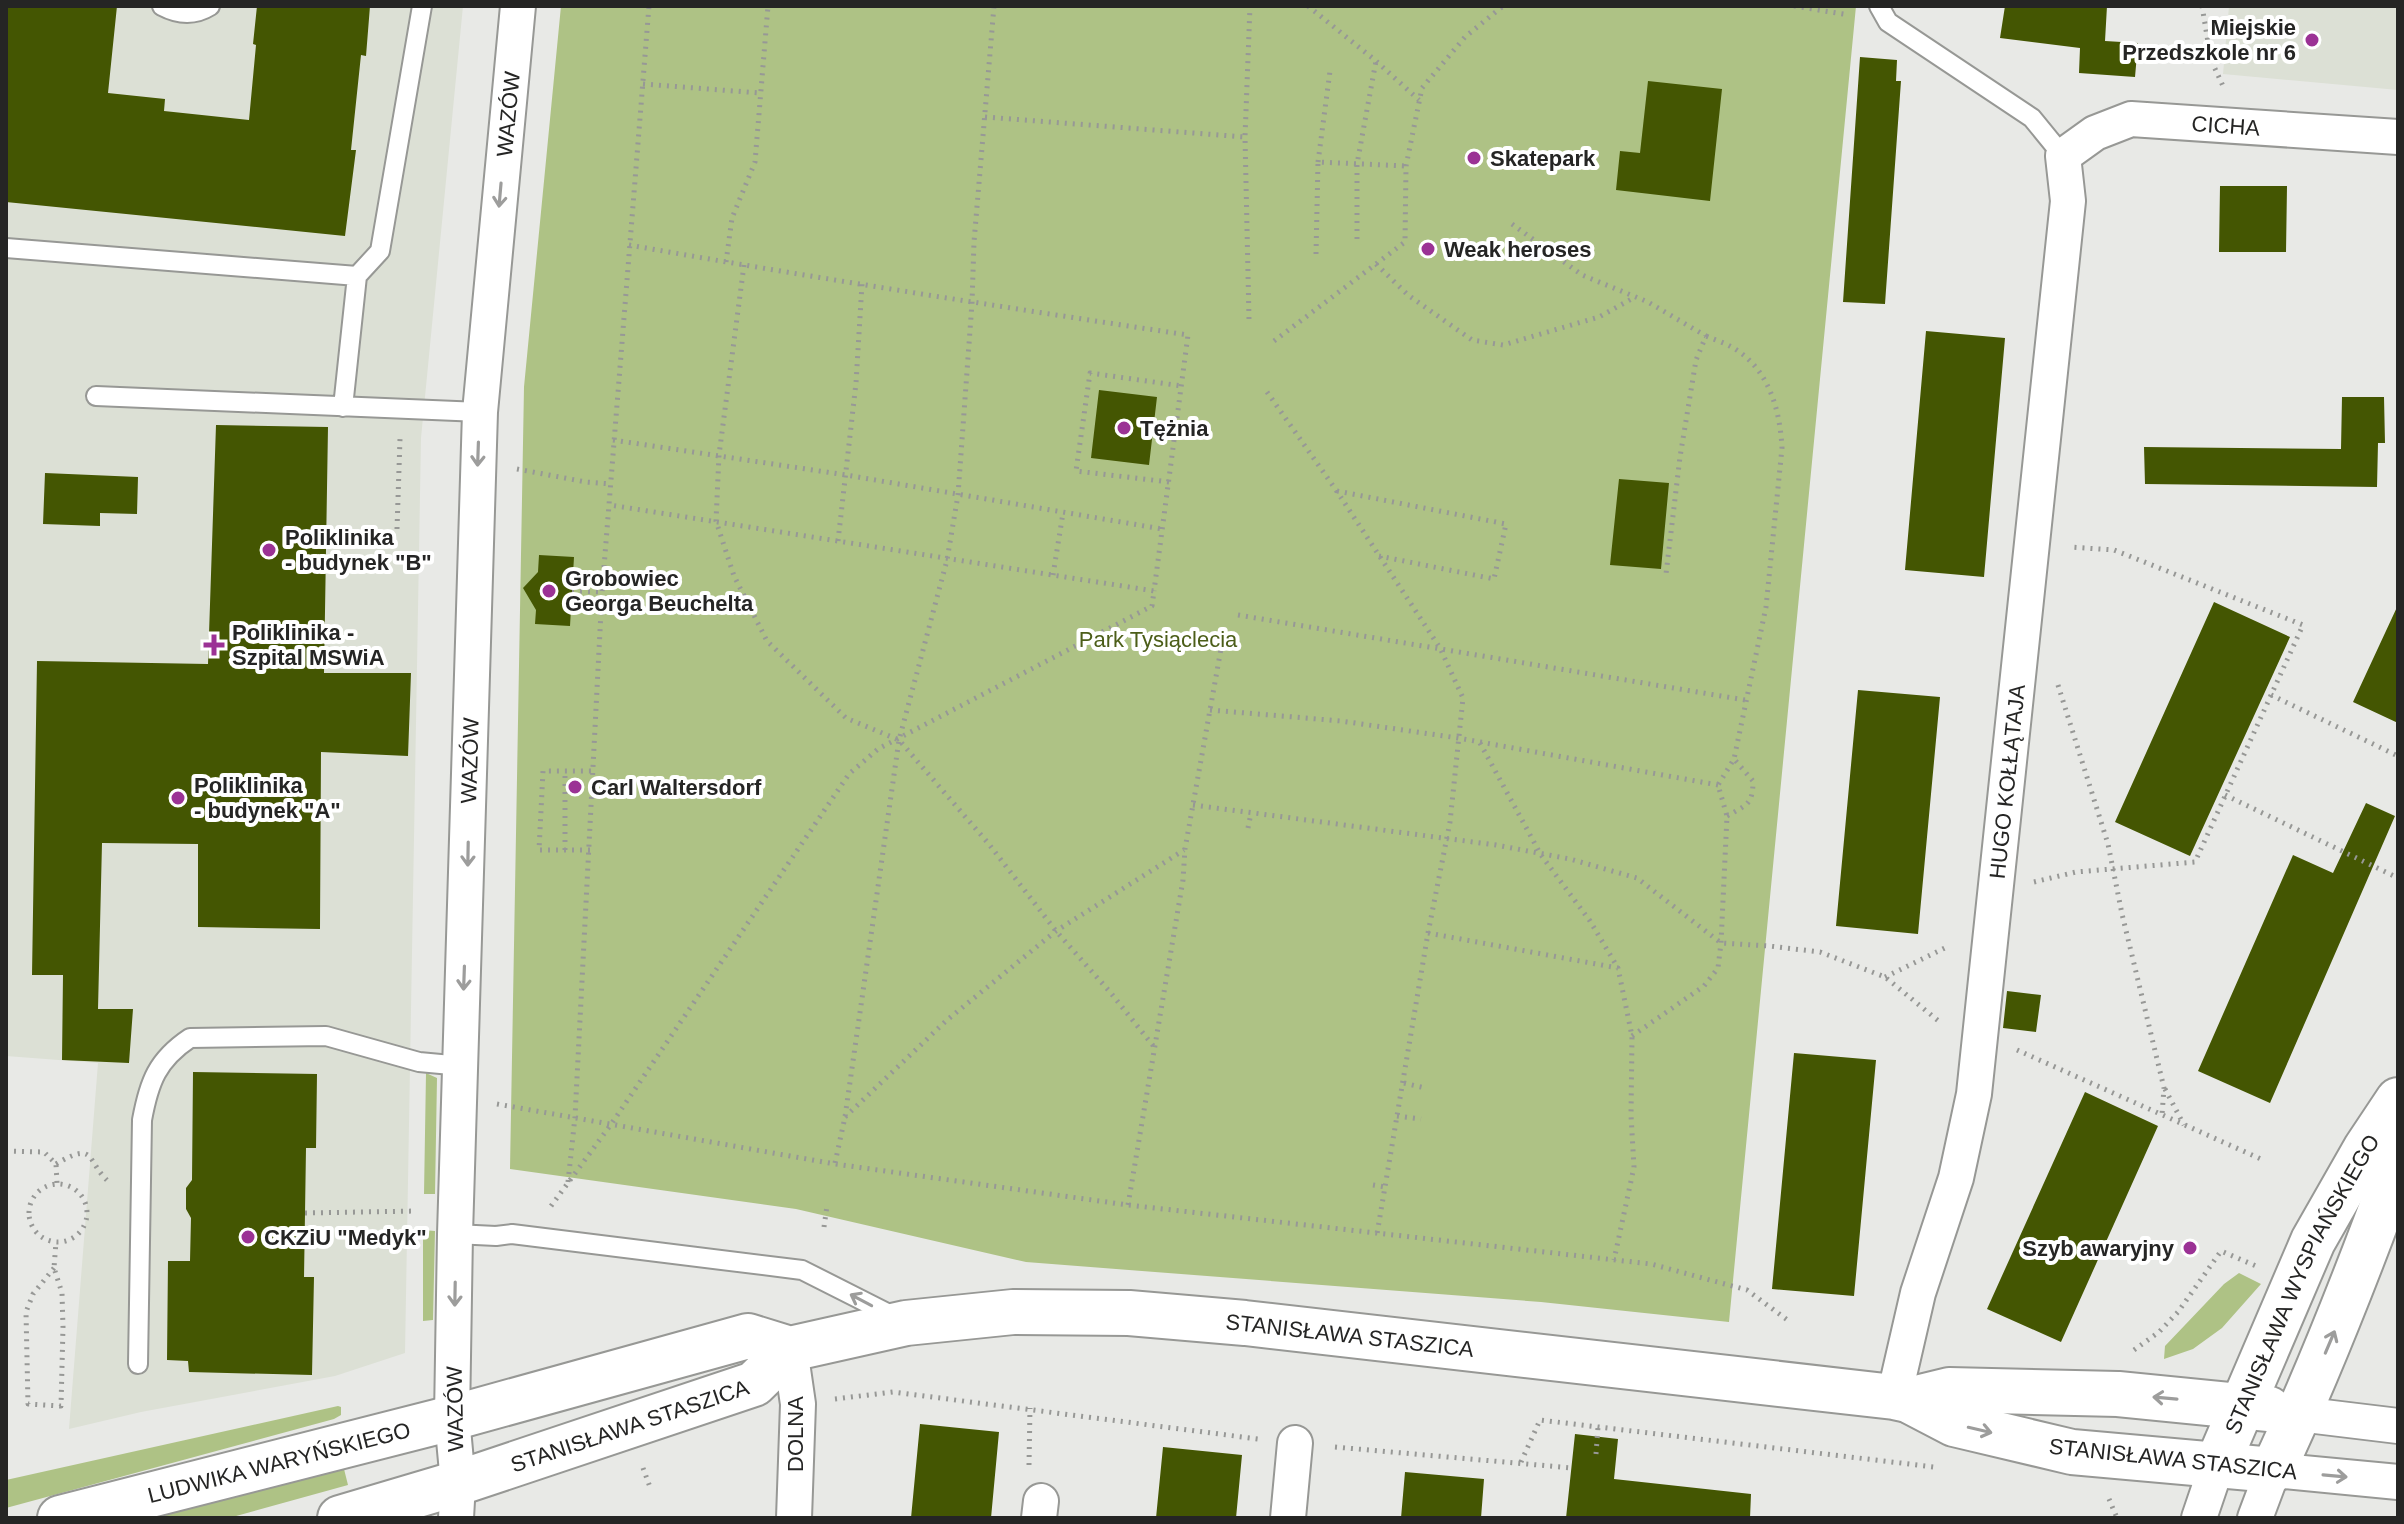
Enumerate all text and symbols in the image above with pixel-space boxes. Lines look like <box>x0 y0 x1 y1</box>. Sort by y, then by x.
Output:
place label: Miejskie Przedszkole nr 6 <box>2122 15 2296 65</box>
marker: Miejskie Przedszkole nr 6 <box>2303 31 2321 49</box>
street label: WAZÓW <box>491 70 524 158</box>
street label: CICHA <box>2191 111 2261 140</box>
place label: Skatepark <box>1490 146 1596 171</box>
marker: Skatepark <box>1465 149 1483 167</box>
one-way arrow <box>493 181 508 208</box>
place label: Weak heroses <box>1444 237 1592 262</box>
marker: Weak heroses <box>1419 240 1437 258</box>
place label: Tężnia <box>1140 416 1209 441</box>
marker: Tężnia <box>1115 419 1133 437</box>
one-way arrow <box>470 440 485 467</box>
place label: Poliklinika - budynek "B" <box>285 525 432 575</box>
marker: Poliklinika - budynek "B" <box>260 541 278 559</box>
place label: Grobowiec Georga Beuchelta <box>565 566 754 616</box>
marker: Grobowiec Georga Beuchelta <box>540 582 558 600</box>
place label: Poliklinika - Szpital MSWiA <box>232 620 385 670</box>
park label: Park Tysiąclecia <box>1079 627 1238 652</box>
marker: Poliklinika - Szpital MSWiA <box>203 634 225 656</box>
street label: HUGO KOŁŁĄTAJA <box>1984 683 2030 880</box>
street label: WAZÓW <box>456 717 483 804</box>
place label: Poliklinika - budynek "A" <box>194 773 341 823</box>
place label: Carl Waltersdorf <box>591 775 762 800</box>
marker: Carl Waltersdorf <box>566 778 584 796</box>
marker: Poliklinika - budynek "A" <box>169 789 187 807</box>
one-way arrow <box>460 840 476 867</box>
one-way arrow <box>457 964 472 991</box>
street label: STANISŁAWA WYSPIAŃSKIEGO <box>2219 1129 2384 1438</box>
place label: CKZiU "Medyk" <box>264 1225 427 1250</box>
marker: CKZiU "Medyk" <box>239 1228 257 1246</box>
place label: Szyb awaryjny <box>2022 1236 2175 1261</box>
marker: Szyb awaryjny <box>2181 1239 2199 1257</box>
one-way arrow <box>447 1280 462 1307</box>
one-way arrow <box>850 1291 874 1307</box>
street label: STANISŁAWA STASZICA <box>1225 1309 1475 1362</box>
one-way arrow <box>2323 1330 2338 1355</box>
street label: WAZÓW <box>442 1366 468 1452</box>
street label: STANISŁAWA STASZICA <box>507 1374 752 1477</box>
one-way arrow <box>2152 1390 2179 1405</box>
street label: DOLNA <box>783 1396 808 1472</box>
street label: LUDWIKA WARYŃSKIEGO <box>145 1417 413 1508</box>
one-way arrow <box>1966 1423 1992 1438</box>
street label: STANISŁAWA STASZICA <box>2048 1434 2299 1484</box>
one-way arrow <box>2321 1469 2348 1484</box>

